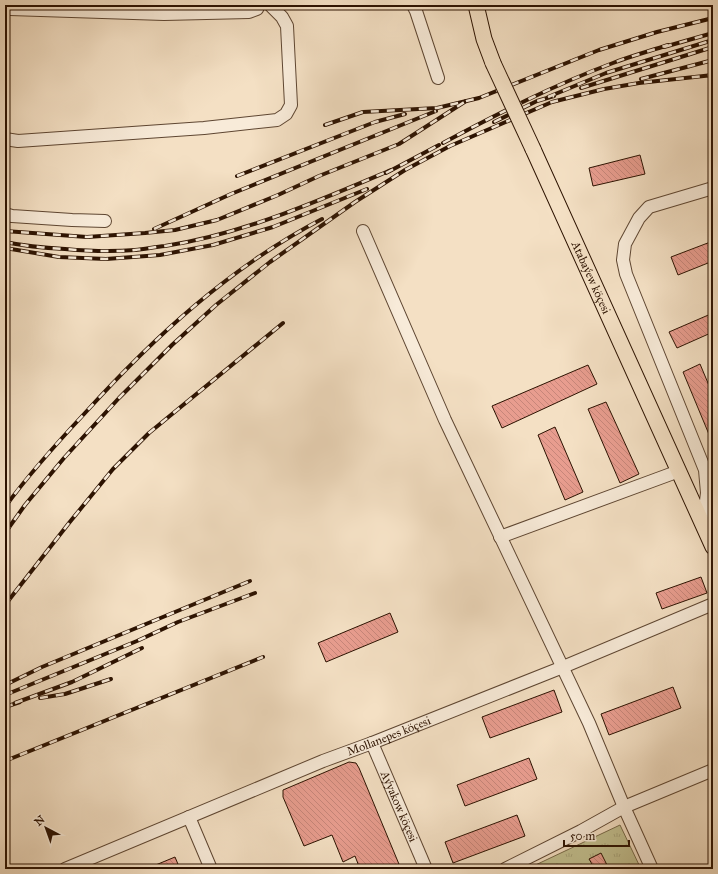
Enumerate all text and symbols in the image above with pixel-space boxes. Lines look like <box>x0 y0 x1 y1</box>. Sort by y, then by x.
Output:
street label: Atabaýew köçesi <box>568 238 614 317</box>
street label: Mollanepes köçesi <box>345 713 433 759</box>
street label: Aýyakow köçesi <box>377 768 421 845</box>
north arrow <box>26 808 66 848</box>
text: N <box>32 812 48 829</box>
scale bar <box>564 822 629 848</box>
text: 50 m <box>570 829 595 843</box>

